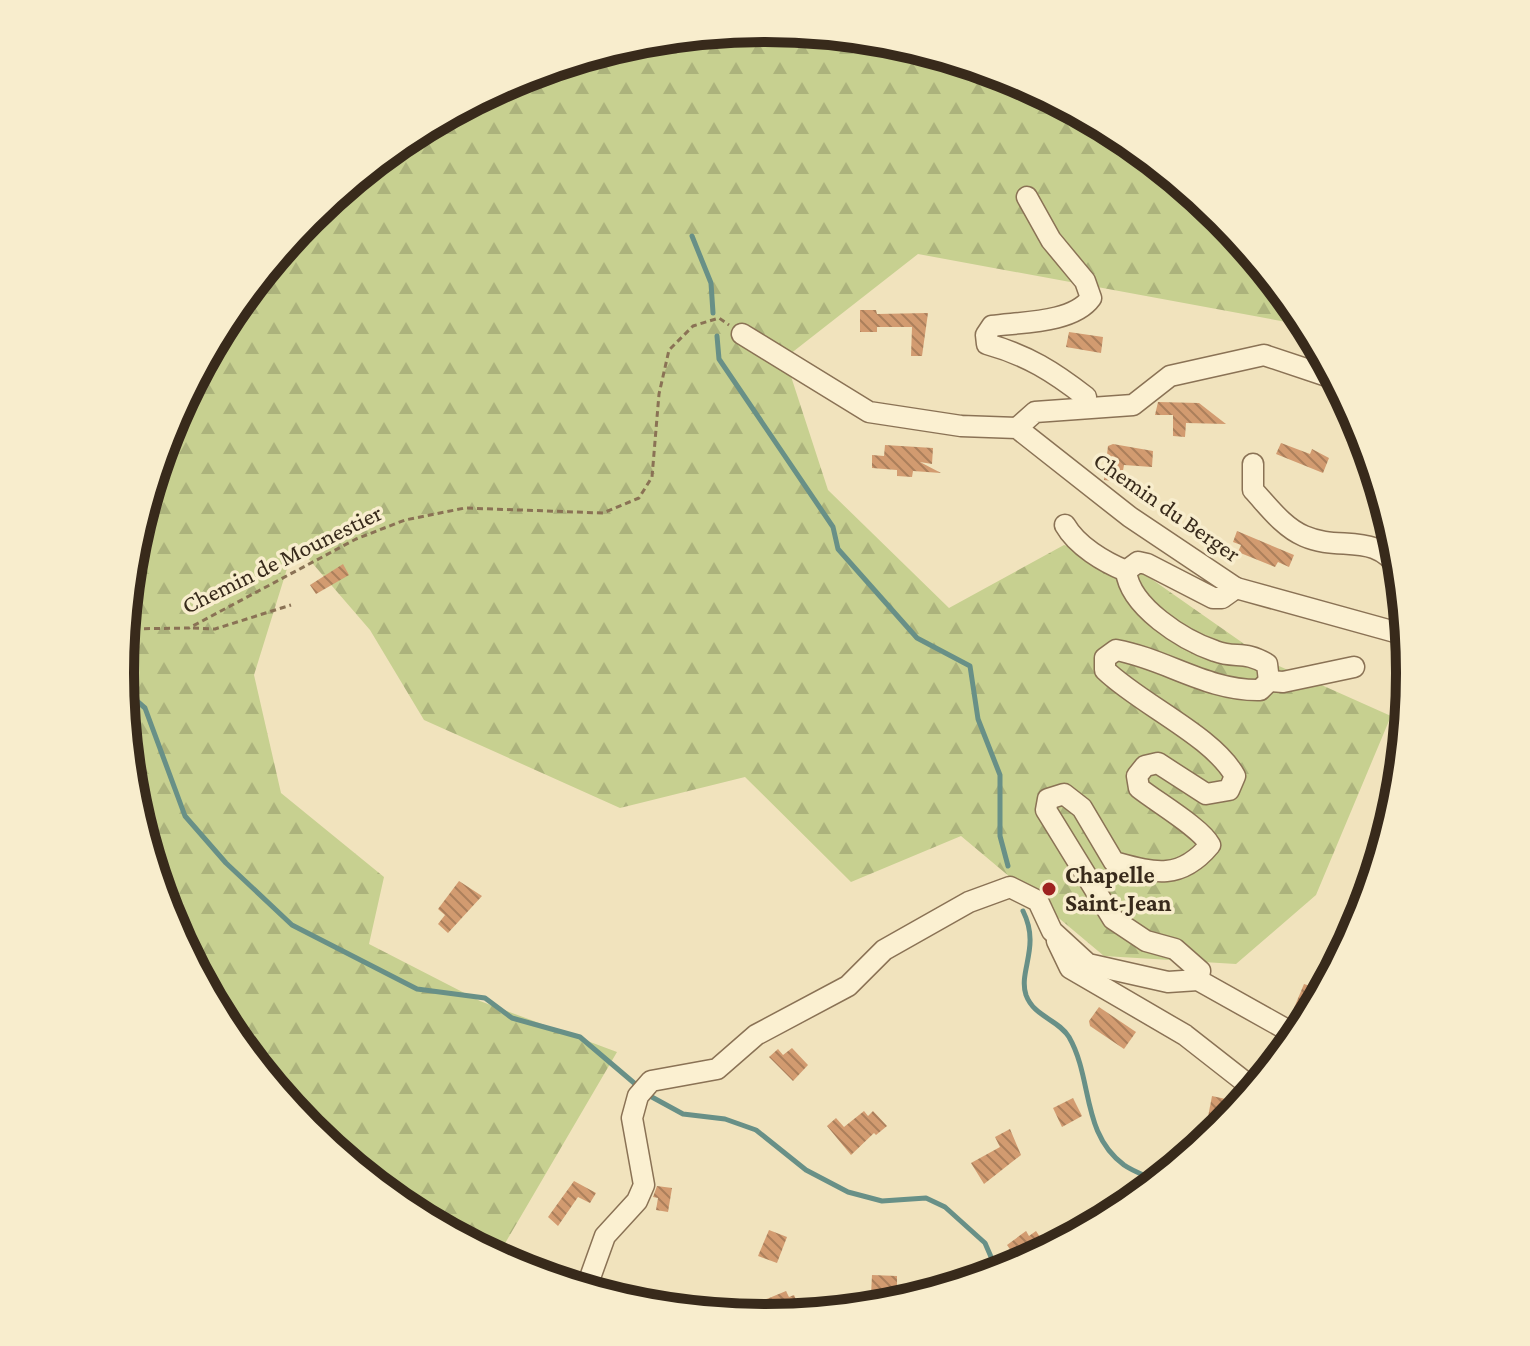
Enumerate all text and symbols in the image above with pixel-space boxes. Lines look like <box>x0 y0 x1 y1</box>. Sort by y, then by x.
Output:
street label: Chemin du Berger <box>1089 446 1246 567</box>
street label: Chemin de Mounestier <box>177 498 387 619</box>
place label: Chapelle Saint-Jean <box>1065 861 1172 916</box>
marker: Chapelle Saint-Jean <box>1040 880 1058 898</box>

